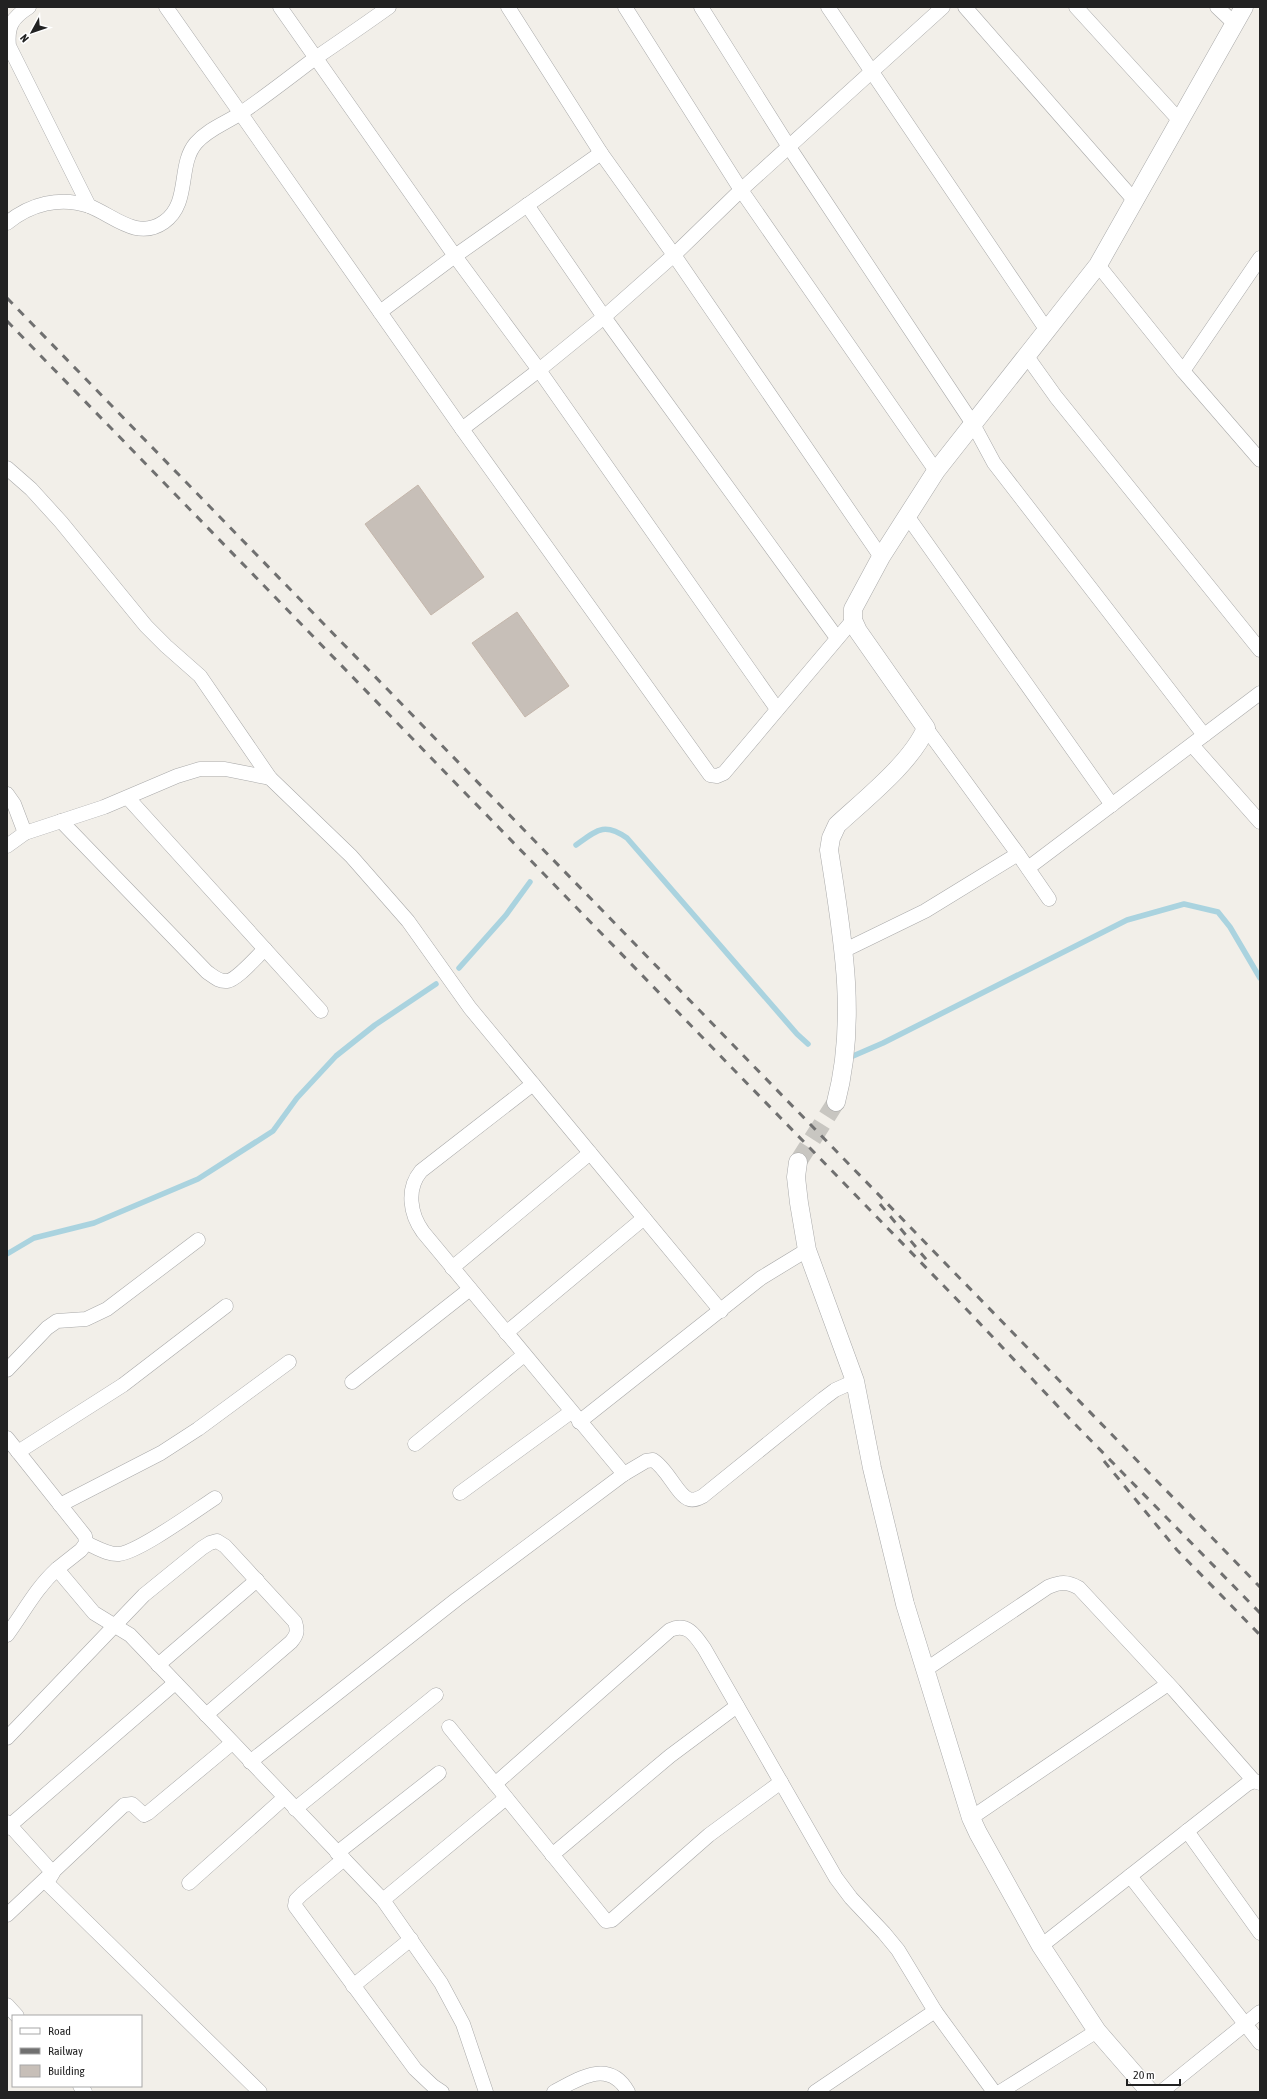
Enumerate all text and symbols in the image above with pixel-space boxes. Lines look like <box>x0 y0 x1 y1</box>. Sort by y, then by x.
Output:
north arrow <box>12 12 52 52</box>
text: N <box>18 32 31 45</box>
legend <box>12 2015 142 2087</box>
text: Road <box>48 2024 71 2038</box>
text: Railway <box>48 2044 83 2058</box>
scale bar <box>1127 2061 1180 2087</box>
text: Building <box>48 2064 86 2078</box>
text: 20 m <box>1133 2068 1155 2082</box>

